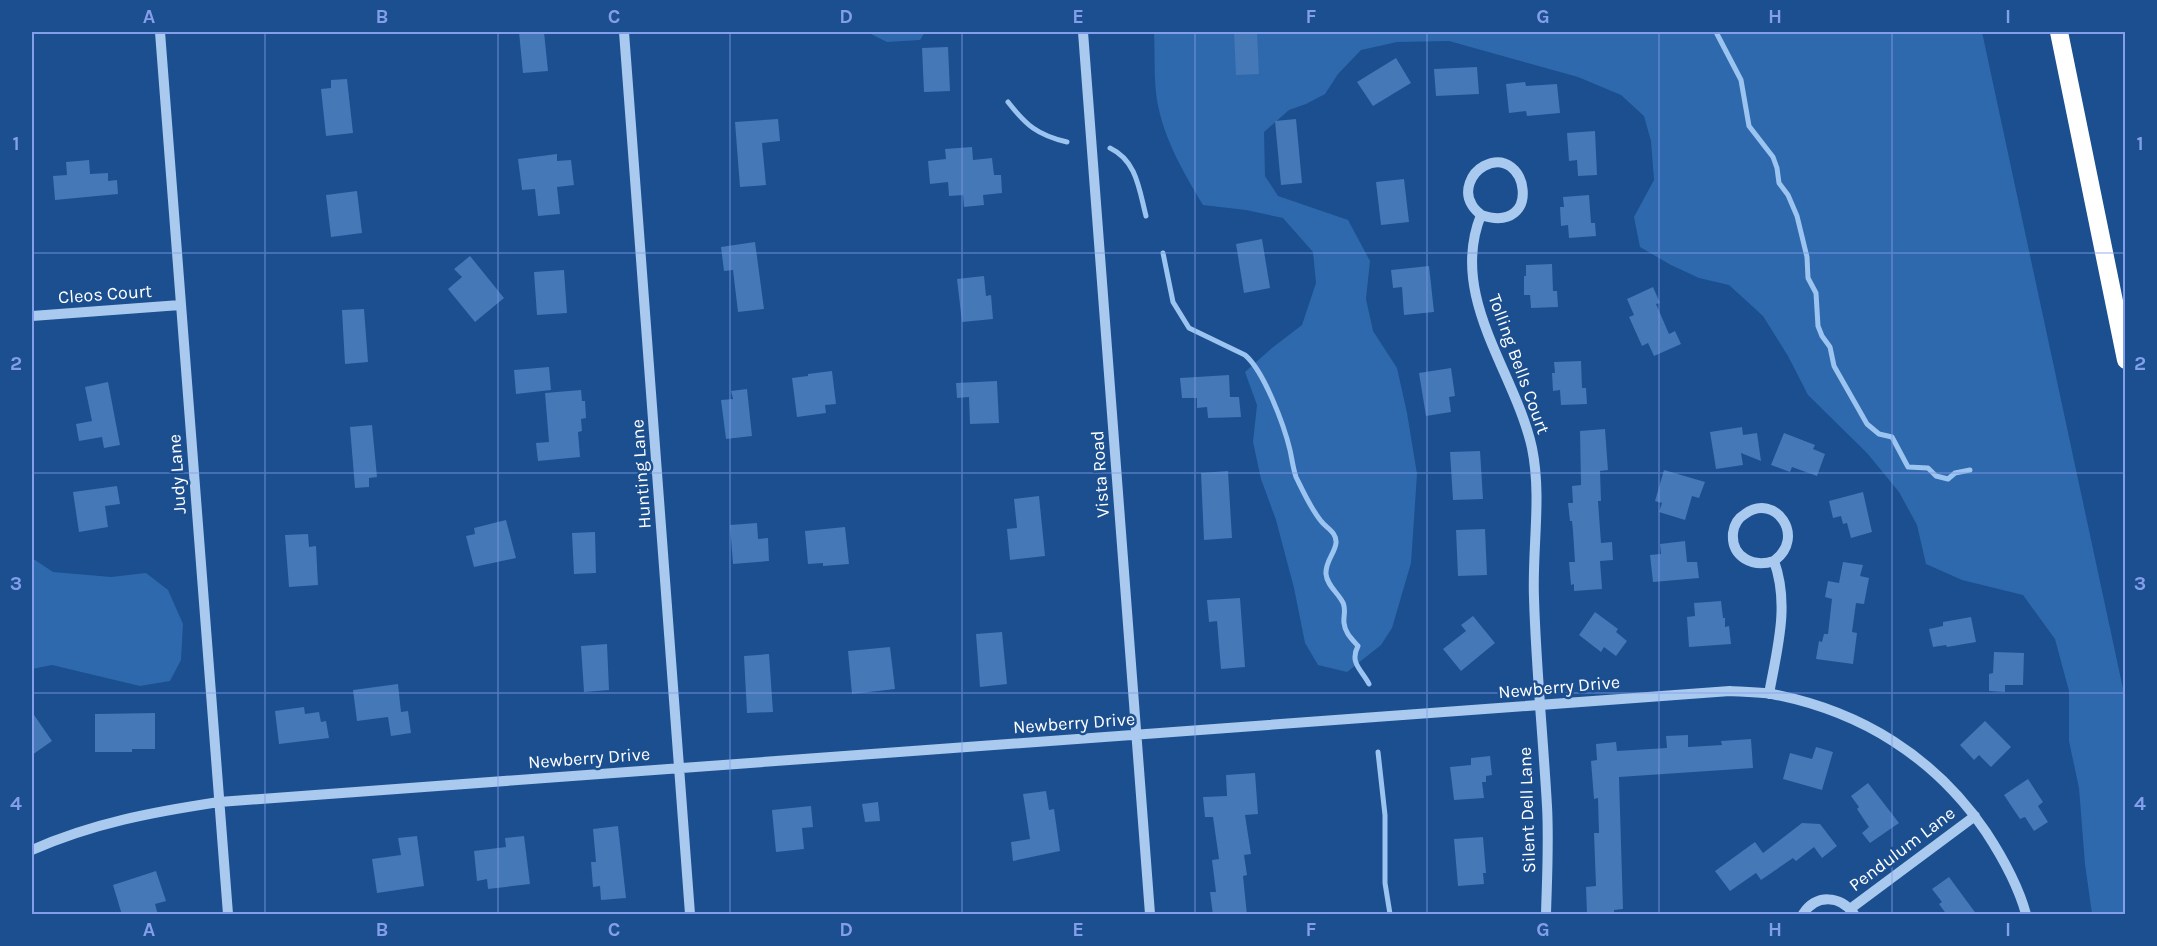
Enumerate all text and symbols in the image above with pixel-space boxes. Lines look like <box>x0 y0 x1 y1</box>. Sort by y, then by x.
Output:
text: A <box>143 5 156 28</box>
text: B <box>376 5 388 28</box>
text: C <box>608 5 620 28</box>
text: D <box>839 5 853 28</box>
text: E <box>1072 5 1084 28</box>
text: F <box>1306 5 1317 28</box>
text: G <box>1536 5 1550 28</box>
text: H <box>1768 5 1782 28</box>
text: I <box>2005 5 2011 28</box>
text: 1 <box>12 132 20 155</box>
text: 1 <box>2136 132 2144 155</box>
street label: Cleos Court <box>57 280 153 308</box>
street label: Tolling Bells Court <box>1483 291 1555 437</box>
text: 2 <box>10 352 22 375</box>
text: 2 <box>2134 352 2146 375</box>
street label: Hunting Lane <box>626 419 656 529</box>
street label: Vista Road <box>1086 430 1114 518</box>
street label: Judy Lane <box>163 433 191 515</box>
text: 3 <box>10 572 22 595</box>
text: 3 <box>2134 572 2146 595</box>
street label: Newberry Drive <box>1497 671 1621 703</box>
street label: Newberry Drive <box>1012 708 1136 738</box>
street label: Newberry Drive <box>527 743 651 773</box>
street label: Silent Dell Lane <box>1514 746 1540 874</box>
text: 4 <box>10 792 22 815</box>
text: 4 <box>2134 792 2146 815</box>
street label: Pendulum Lane <box>1845 802 1959 896</box>
text: A <box>143 918 156 941</box>
text: B <box>376 918 388 941</box>
text: C <box>608 918 620 941</box>
text: D <box>839 918 853 941</box>
text: E <box>1072 918 1084 941</box>
text: F <box>1306 918 1317 941</box>
text: G <box>1536 918 1550 941</box>
text: H <box>1768 918 1782 941</box>
text: I <box>2005 918 2011 941</box>

